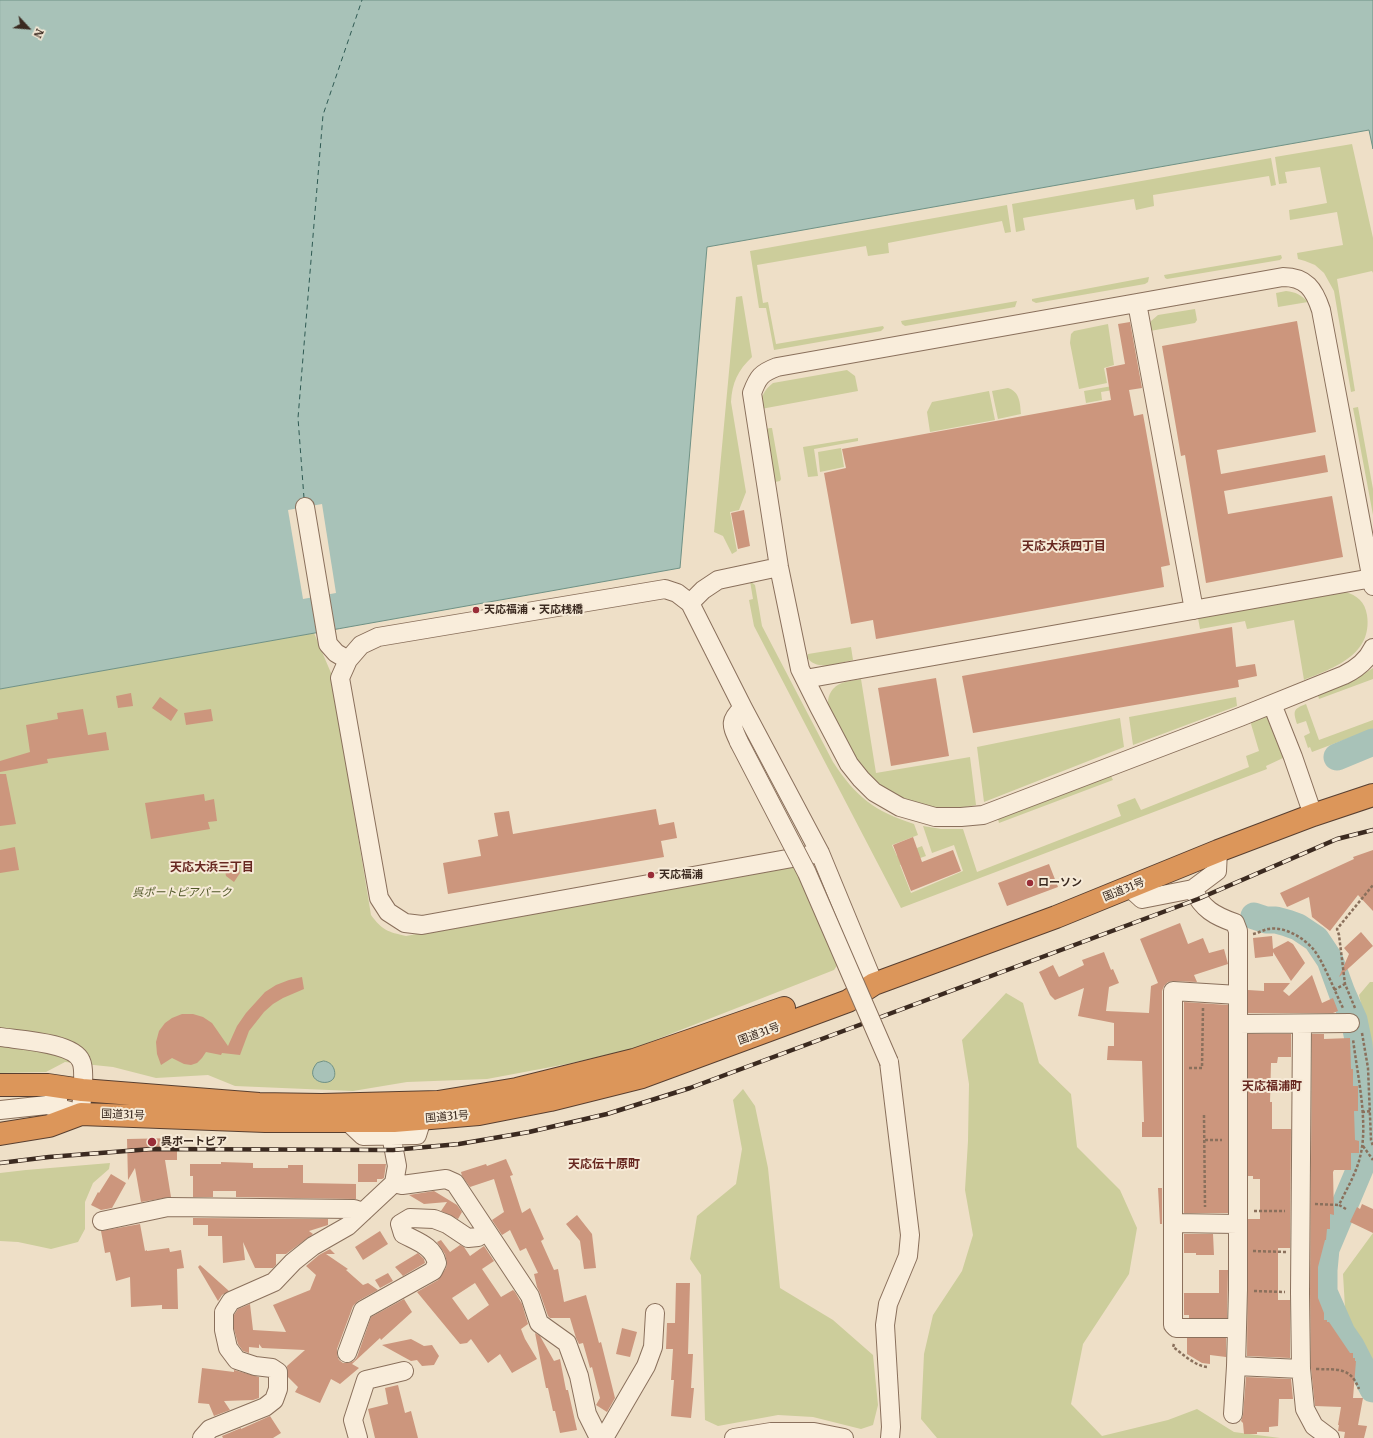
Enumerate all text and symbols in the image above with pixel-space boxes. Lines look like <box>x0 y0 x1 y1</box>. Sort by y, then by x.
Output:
north arrow <box>8 8 48 48</box>
text: N <box>31 26 47 40</box>
district label: 天応大浜四丁目 <box>1022 540 1106 554</box>
place label: 天応福浦・天応桟橋 <box>484 603 583 617</box>
marker: 天応福浦・天応桟橋 <box>471 605 481 615</box>
district label: 天応大浜三丁目 <box>170 861 254 875</box>
place label: 天応福浦 <box>659 868 703 882</box>
marker: 天応福浦 <box>646 870 656 880</box>
place label: ローソン <box>1038 876 1082 890</box>
street label: 国道31号 <box>1101 876 1147 904</box>
marker: ローソン <box>1025 878 1035 888</box>
park label: 呉ポートピアパーク <box>133 886 231 900</box>
street label: 国道31号 <box>736 1020 782 1048</box>
district label: 天応福浦町 <box>1242 1080 1302 1094</box>
street label: 国道31号 <box>101 1108 145 1122</box>
street label: 国道31号 <box>425 1109 469 1125</box>
place label: 呉ポートピア <box>161 1135 227 1149</box>
marker: 呉ポートピア <box>146 1136 158 1148</box>
district label: 天応伝十原町 <box>568 1158 640 1172</box>

